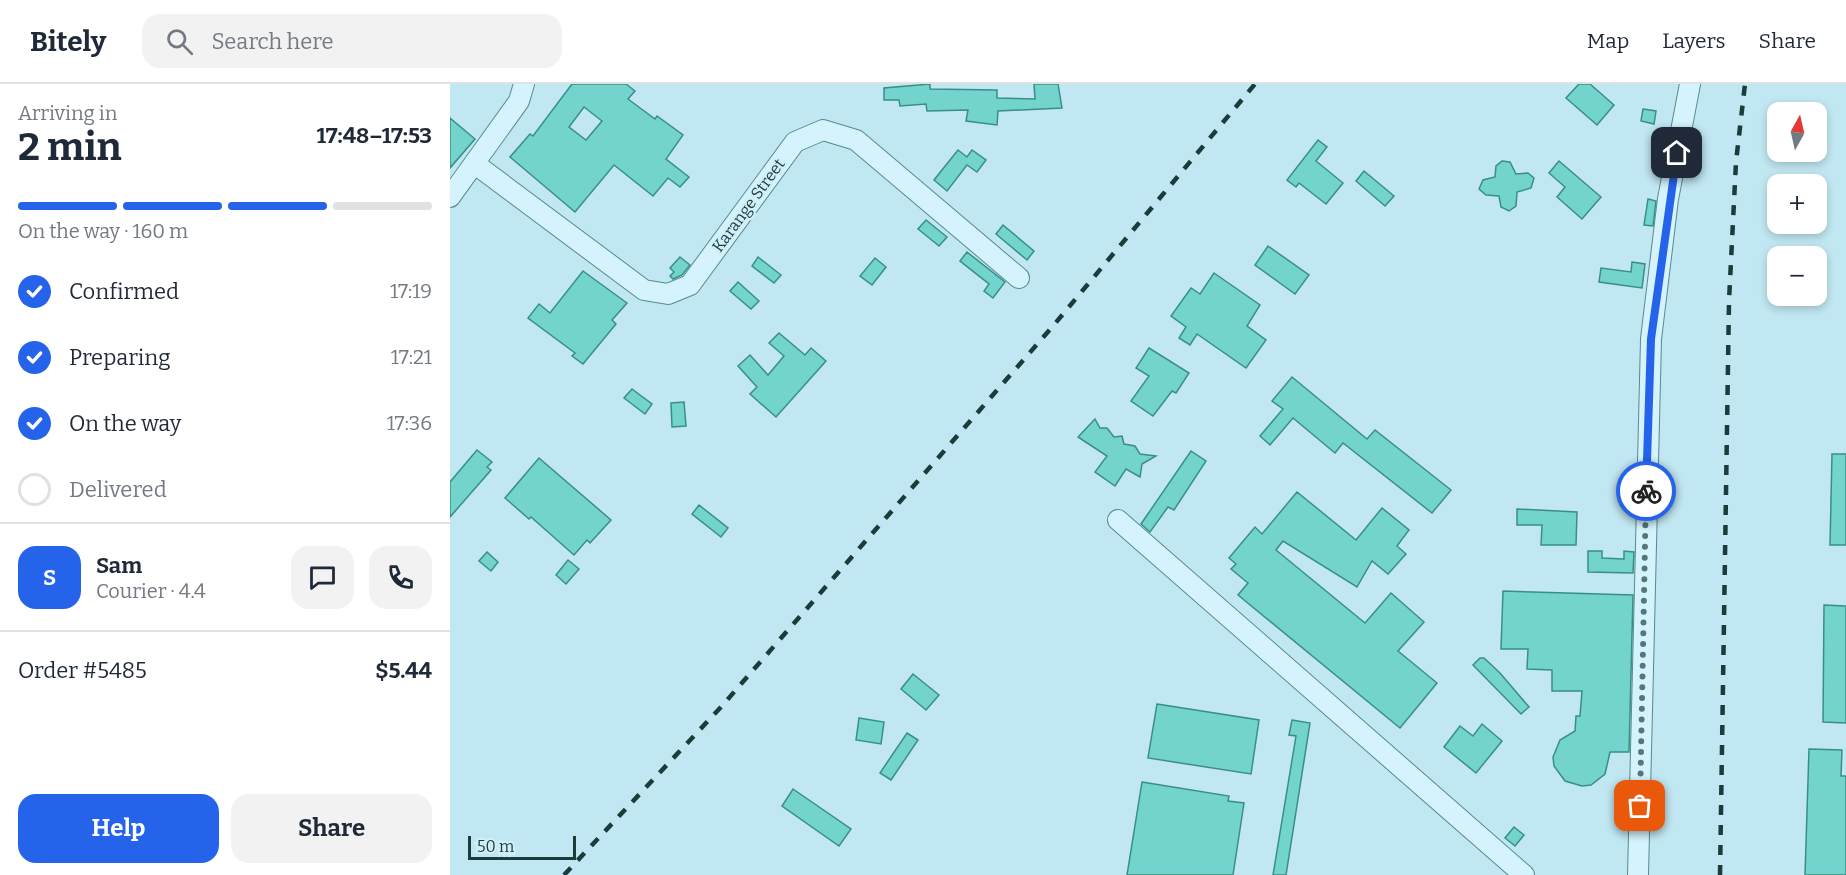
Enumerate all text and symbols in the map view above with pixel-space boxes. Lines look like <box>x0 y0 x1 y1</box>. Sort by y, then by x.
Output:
search box <box>142 14 562 68</box>
text: Bitely <box>30 25 106 58</box>
icon: search <box>163 25 196 58</box>
text: Search here <box>211 28 334 55</box>
text: Map <box>1587 28 1629 54</box>
text: Layers <box>1662 28 1726 54</box>
text: Share <box>1759 28 1816 54</box>
text: Arriving in <box>18 101 117 125</box>
north arrow <box>1767 102 1827 162</box>
map controls <box>1767 102 1827 306</box>
text: 17:48–17:53 <box>316 122 432 149</box>
text: 2 min <box>18 124 122 170</box>
pin <box>1651 127 1702 178</box>
icon: home <box>1660 136 1693 169</box>
street label: Karange Street <box>708 155 789 256</box>
button: + <box>1767 174 1827 234</box>
text: On the way · 160 m <box>18 219 188 243</box>
button: − <box>1767 246 1827 306</box>
icon: check <box>18 275 51 308</box>
text: Confirmed <box>69 278 179 305</box>
text: 17:19 <box>390 279 432 303</box>
icon: check <box>18 341 51 374</box>
text: Preparing <box>69 344 171 371</box>
text: 17:21 <box>391 345 432 369</box>
icon: check <box>18 407 51 440</box>
text: On the way <box>69 410 181 437</box>
text: 17:36 <box>387 411 432 435</box>
courier <box>1616 461 1676 521</box>
icon: bike <box>1630 475 1663 508</box>
text: Delivered <box>69 476 167 503</box>
button: chat <box>291 546 354 609</box>
button: phone <box>369 546 432 609</box>
text: Sam <box>96 552 142 579</box>
text: S <box>43 564 56 591</box>
text: Courier · 4.4 <box>96 579 206 603</box>
text: Order #5485 <box>18 657 147 684</box>
text: $5.44 <box>375 657 432 684</box>
pin <box>1614 780 1665 831</box>
icon: bag <box>1623 789 1656 822</box>
button: Help <box>18 794 219 863</box>
button: Share <box>231 794 432 863</box>
scale bar <box>468 833 576 860</box>
text: 50 m <box>477 837 514 856</box>

